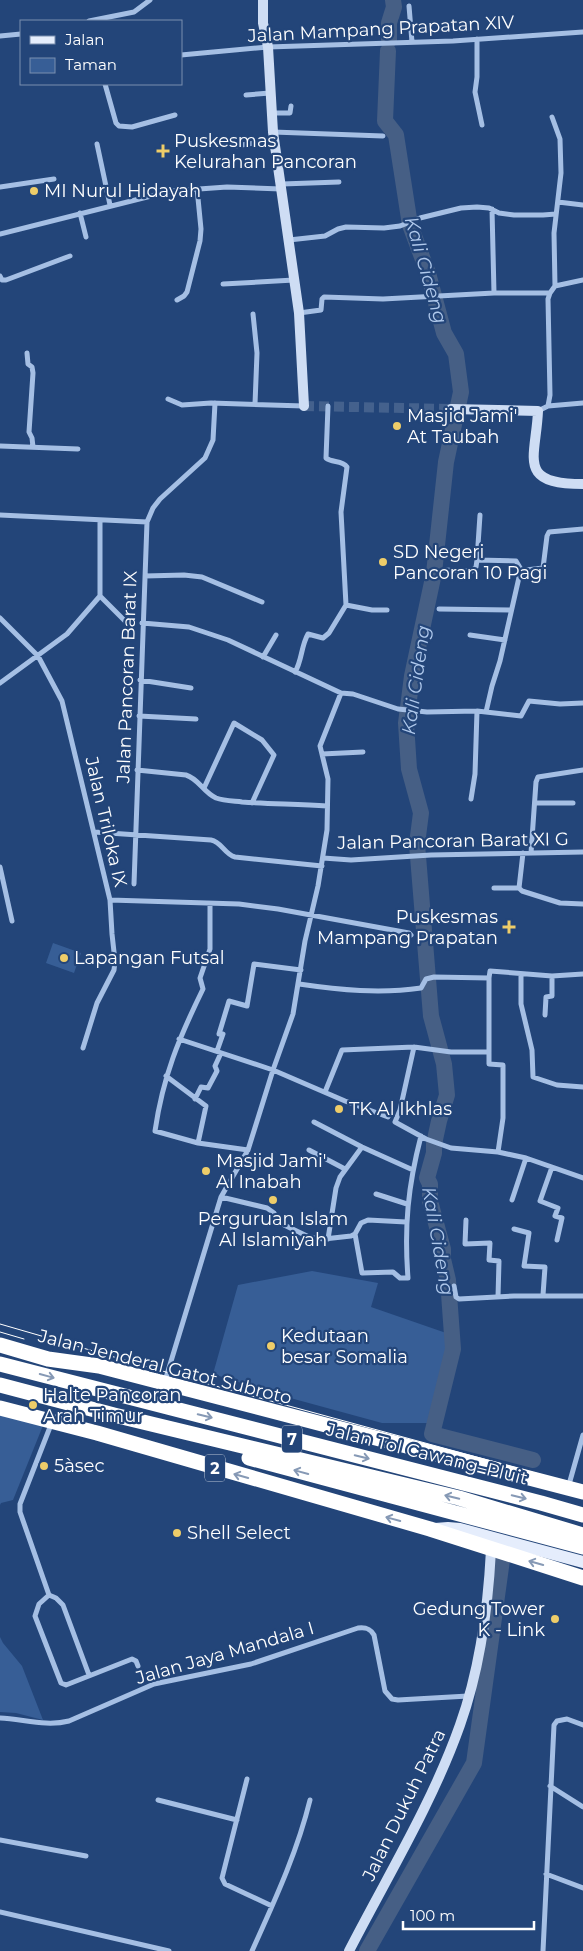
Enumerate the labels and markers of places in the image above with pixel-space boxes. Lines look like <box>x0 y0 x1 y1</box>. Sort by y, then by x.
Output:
place label: Puskesmas Kelurahan Pancoran <box>174 130 357 173</box>
marker: Puskesmas Kelurahan Pancoran <box>156 144 170 158</box>
place label: MI Nurul Hidayah <box>44 180 201 202</box>
marker: MI Nurul Hidayah <box>28 185 40 197</box>
place label: Masjid Jami' At Taubah <box>407 405 518 448</box>
marker: Masjid Jami' At Taubah <box>391 420 403 432</box>
place label: SD Negeri Pancoran 10 Pagi <box>393 541 547 584</box>
marker: SD Negeri Pancoran 10 Pagi <box>377 556 389 568</box>
place label: Puskesmas Mampang Prapatan <box>317 906 498 949</box>
marker: Puskesmas Mampang Prapatan <box>502 920 516 934</box>
place label: Lapangan Futsal <box>74 947 225 969</box>
marker: Lapangan Futsal <box>58 952 70 964</box>
place label: TK Al Ikhlas <box>349 1098 452 1120</box>
marker: TK Al Ikhlas <box>333 1103 345 1115</box>
place label: Masjid Jami' Al Inabah <box>216 1150 327 1193</box>
marker: Masjid Jami' Al Inabah <box>200 1165 212 1177</box>
marker: Perguruan Islam Al Islamiyah <box>267 1194 279 1206</box>
place label: Perguruan Islam Al Islamiyah <box>198 1208 348 1251</box>
place label: Kedutaan besar Somalia <box>281 1325 408 1368</box>
marker: Kedutaan besar Somalia <box>265 1340 277 1352</box>
place label: Halte Pancoran Arah Timur <box>43 1384 181 1427</box>
marker: Halte Pancoran Arah Timur <box>27 1399 39 1411</box>
place label: 5àsec <box>54 1455 105 1477</box>
marker: 5àsec <box>38 1460 50 1472</box>
place label: Shell Select <box>187 1522 291 1544</box>
marker: Shell Select <box>171 1527 183 1539</box>
place label: Gedung Tower K - Link <box>413 1598 545 1641</box>
marker: Gedung Tower K - Link <box>549 1613 561 1625</box>

